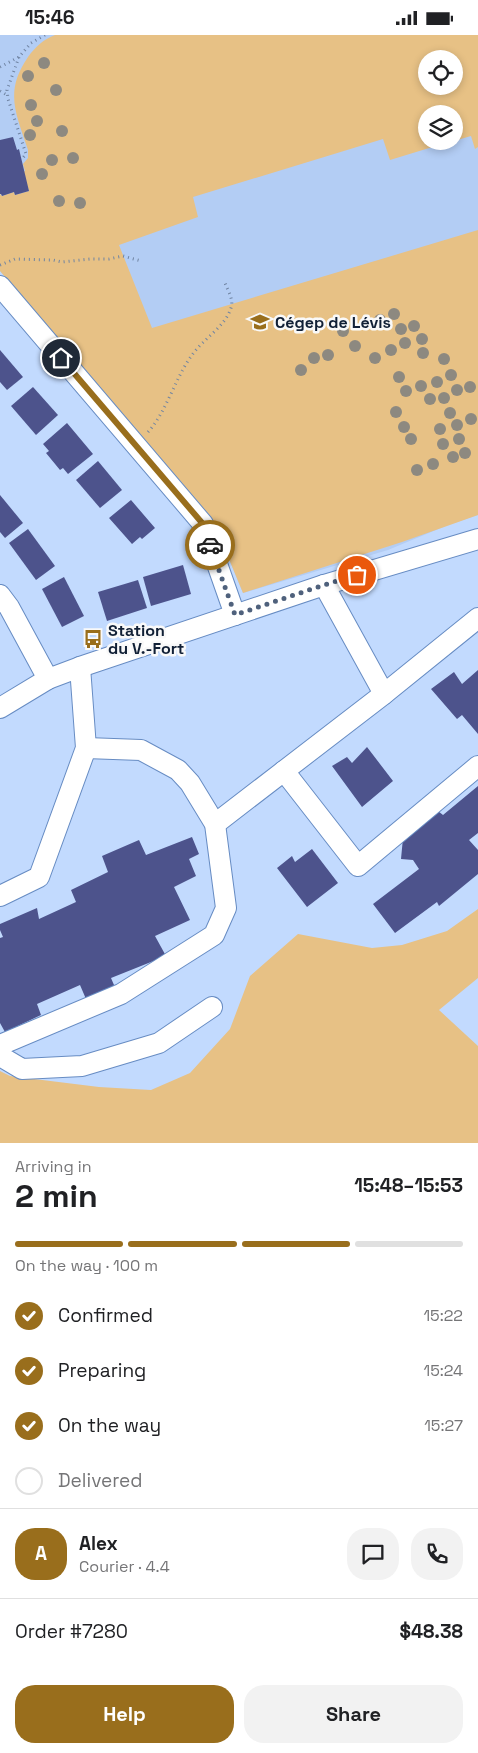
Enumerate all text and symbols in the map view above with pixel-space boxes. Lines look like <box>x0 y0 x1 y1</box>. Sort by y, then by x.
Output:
text: 15:46 <box>25 5 74 30</box>
map controls <box>418 50 463 150</box>
button: locate <box>418 50 463 95</box>
button: layers <box>418 105 463 150</box>
school or university icon: Cégep de Lévis <box>249 311 271 333</box>
place label: Cégep de Lévis <box>275 312 391 333</box>
pin <box>40 337 82 379</box>
icon: home <box>47 344 75 372</box>
courier <box>185 520 235 570</box>
icon: car <box>196 531 224 559</box>
pin <box>336 554 378 596</box>
icon: bag <box>343 561 371 589</box>
place label: Station du V.-Fort <box>108 620 184 659</box>
bus stop icon: Station du V.-Fort <box>82 628 104 650</box>
text: Arriving in <box>15 1156 92 1177</box>
text: 15:48–15:53 <box>354 1173 463 1198</box>
text: 2 min <box>15 1176 98 1216</box>
text: On the way · 100 m <box>15 1255 158 1276</box>
icon: check <box>15 1302 43 1330</box>
text: Confirmed <box>58 1303 153 1328</box>
text: 15:22 <box>423 1305 463 1326</box>
icon: check <box>15 1357 43 1385</box>
text: Preparing <box>58 1358 146 1383</box>
text: 15:24 <box>424 1360 463 1381</box>
icon: check <box>15 1412 43 1440</box>
text: On the way <box>58 1413 161 1438</box>
text: 15:27 <box>424 1415 463 1436</box>
text: Delivered <box>58 1468 143 1493</box>
button: chat <box>347 1528 399 1580</box>
button: phone <box>411 1528 463 1580</box>
text: Alex <box>79 1531 118 1556</box>
text: A <box>35 1541 47 1566</box>
text: Courier · 4.4 <box>79 1556 170 1577</box>
text: Order #7280 <box>15 1619 128 1644</box>
text: $48.38 <box>399 1619 463 1644</box>
button: Help <box>15 1685 234 1743</box>
button: Share <box>244 1685 463 1743</box>

